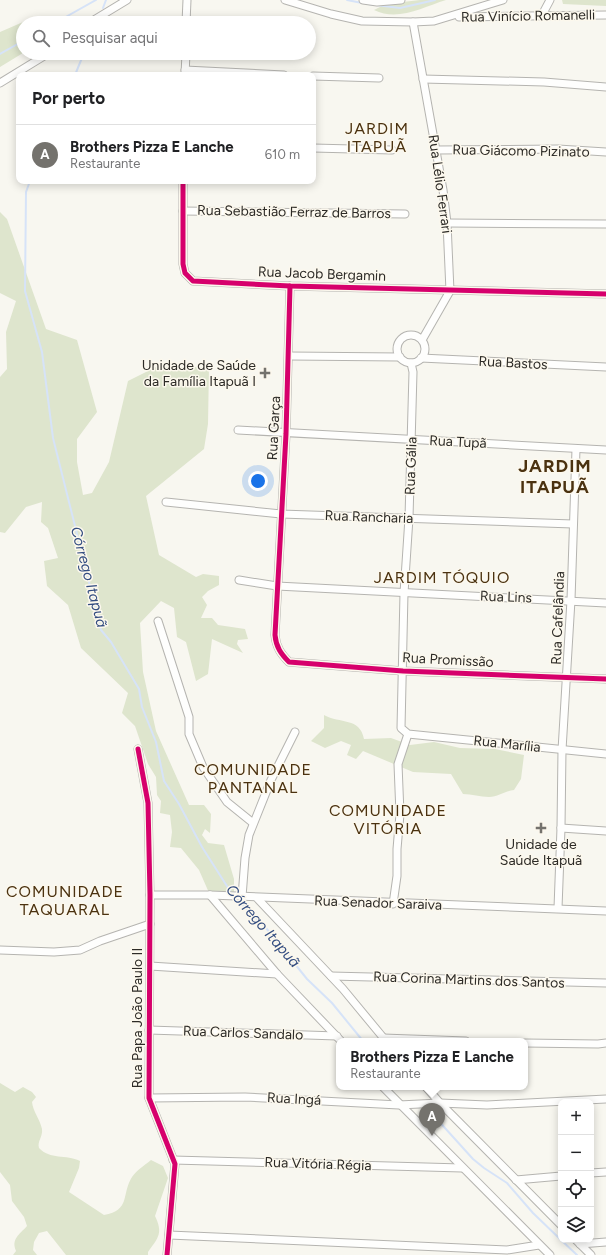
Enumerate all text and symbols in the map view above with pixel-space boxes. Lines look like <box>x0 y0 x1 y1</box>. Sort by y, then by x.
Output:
street label: Rua Vinício Romanelli <box>461 6 595 26</box>
search box <box>16 16 316 60</box>
icon: search <box>30 27 52 49</box>
text: Pesquisar aqui <box>62 29 158 47</box>
text: Por perto <box>32 88 105 108</box>
district label: JARDIM ITAPUÃ <box>345 119 409 156</box>
street label: Rua Lélio Ferrari <box>425 133 455 235</box>
text: Brothers Pizza E Lanche <box>70 138 234 156</box>
street label: Rua Giácomo Pizinato <box>452 141 590 161</box>
text: A <box>40 147 50 162</box>
text: 610 m <box>265 147 300 162</box>
text: Restaurante <box>70 156 140 171</box>
street label: Rua Sebastião Ferraz de Barros <box>197 202 391 222</box>
street label: Rua Jacob Bergamin <box>258 263 387 285</box>
street label: Rua Bastos <box>478 353 548 373</box>
place label: Unidade de Saúde da Família Itapuã I <box>142 357 256 390</box>
marker: Unidade de Saúde da Família Itapuã I <box>259 367 271 379</box>
street label: Rua Garça <box>264 395 284 461</box>
street label: Rua Tupã <box>429 432 487 452</box>
street label: Rua Gália <box>401 437 421 495</box>
district label: JARDIM ITAPUÃ <box>518 455 592 498</box>
your location <box>248 471 268 491</box>
street label: Rua Rancharia <box>324 507 414 527</box>
water label: Córrego Itapuã <box>67 525 111 630</box>
district label: JARDIM TÓQUIO <box>374 568 510 587</box>
street label: Rua Cafelândia <box>548 571 568 665</box>
street label: Rua Lins <box>480 588 532 606</box>
street label: Rua Promissão <box>402 649 494 671</box>
street label: Rua Marília <box>472 732 542 756</box>
district label: COMUNIDADE PANTANAL <box>194 760 312 797</box>
district label: COMUNIDADE VITÓRIA <box>329 801 447 838</box>
marker: Unidade de Saúde Itapuã <box>535 822 547 834</box>
place label: Unidade de Saúde Itapuã <box>500 836 582 869</box>
water label: Córrego Itapuã <box>222 881 304 971</box>
district label: COMUNIDADE TAQUARAL <box>6 882 124 919</box>
street label: Rua Senador Saraiva <box>314 892 442 914</box>
street label: Rua Papa João Paulo II <box>129 948 146 1088</box>
street label: Rua Corina Martins dos Santos <box>373 968 565 992</box>
street label: Rua Carlos Sandalo <box>183 1022 303 1044</box>
popup <box>336 1038 528 1090</box>
text: Brothers Pizza E Lanche <box>350 1048 514 1066</box>
text: Restaurante <box>350 1066 421 1081</box>
street label: Rua Ingá <box>267 1089 321 1109</box>
map controls <box>558 1099 594 1243</box>
button: + <box>558 1099 594 1135</box>
pin: A <box>419 1103 445 1136</box>
button: − <box>558 1135 594 1171</box>
street label: Rua Vitória Régia <box>264 1154 372 1174</box>
button: locate <box>558 1171 594 1207</box>
button: layers <box>558 1207 594 1243</box>

